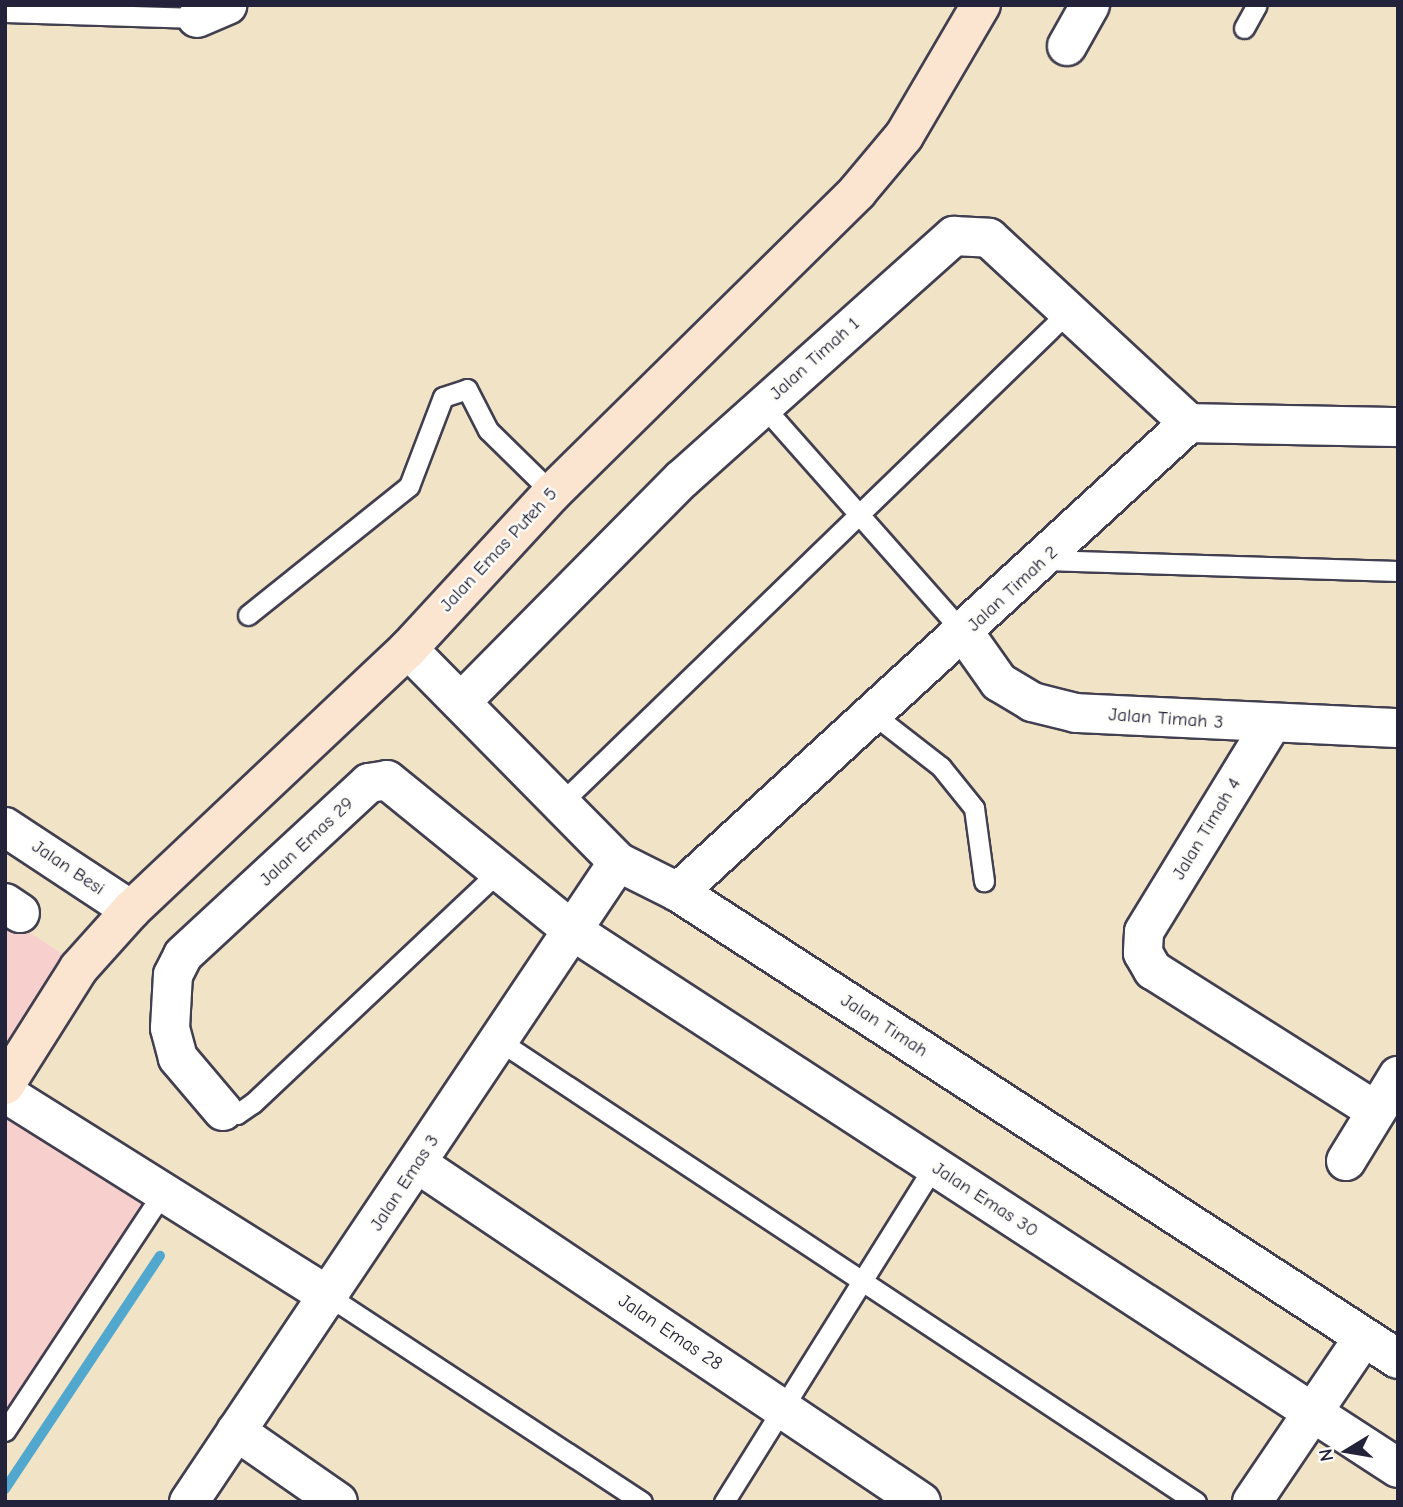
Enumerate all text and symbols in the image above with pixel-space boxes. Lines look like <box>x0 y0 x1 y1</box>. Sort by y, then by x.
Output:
street label: Jalan Timah 1 <box>765 313 865 405</box>
street label: Jalan Emas Puteh 5 <box>435 483 563 617</box>
street label: Jalan Timah 2 <box>963 541 1063 637</box>
street label: Jalan Timah 3 <box>1108 704 1224 734</box>
street label: Jalan Timah 4 <box>1168 774 1246 884</box>
street label: Jalan Emas 29 <box>255 793 359 891</box>
street label: Jalan Besi <box>27 835 109 901</box>
street label: Jalan Timah <box>836 989 932 1063</box>
street label: Jalan Emas 3 <box>365 1131 445 1235</box>
street label: Jalan Emas 30 <box>928 1157 1042 1243</box>
street label: Jalan Emas 28 <box>614 1290 726 1376</box>
north arrow <box>1312 1416 1382 1486</box>
text: N <box>1314 1447 1338 1463</box>

